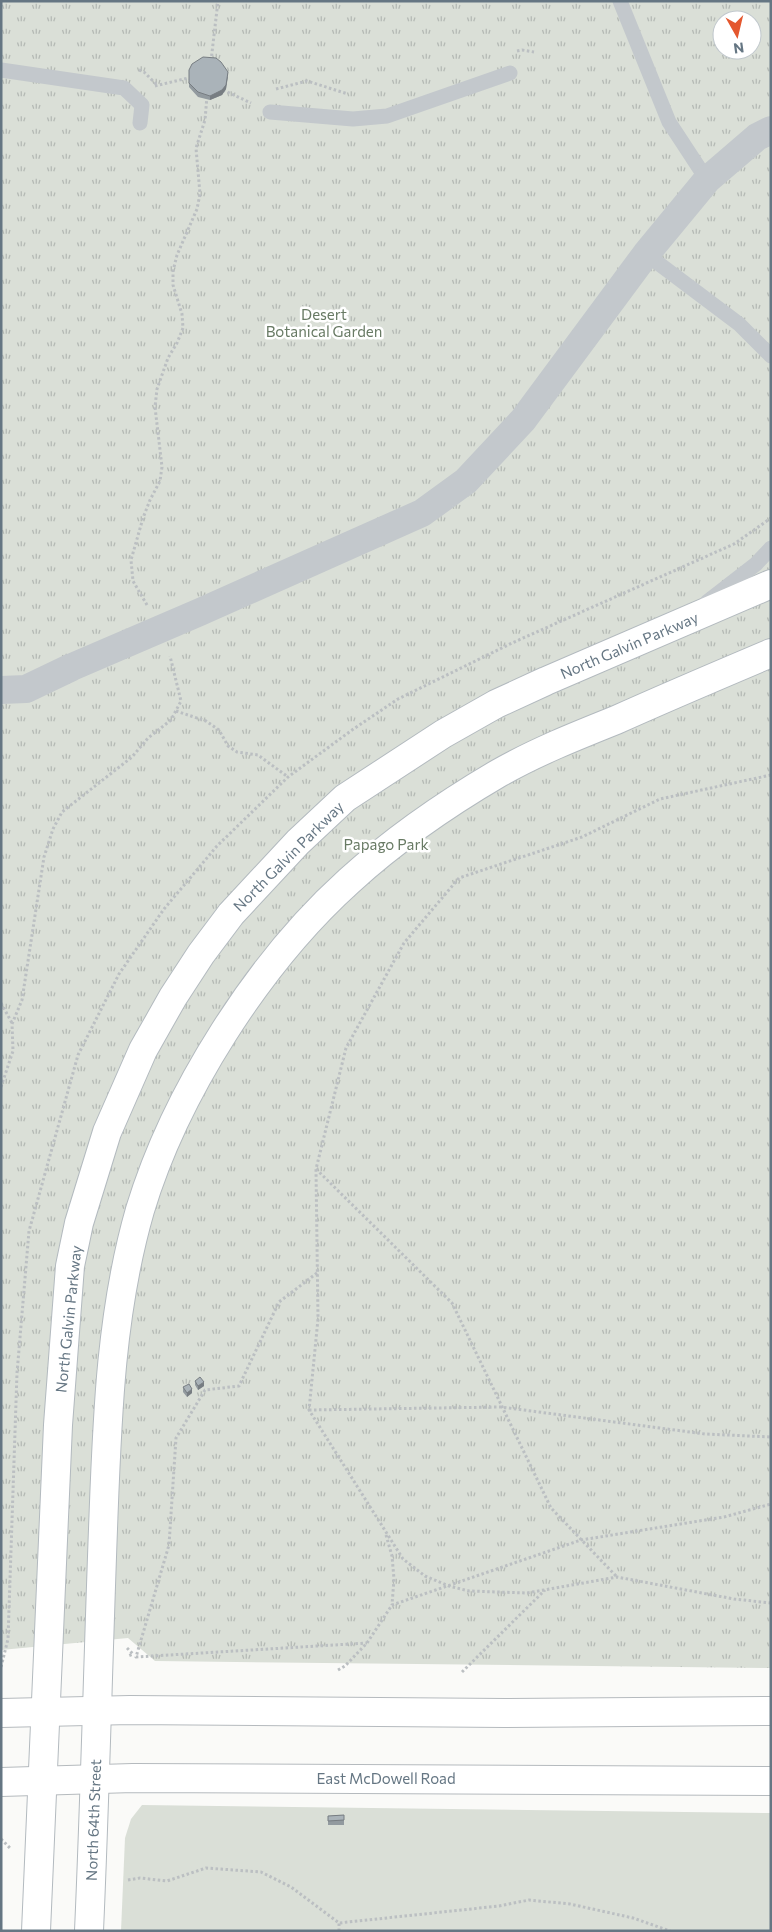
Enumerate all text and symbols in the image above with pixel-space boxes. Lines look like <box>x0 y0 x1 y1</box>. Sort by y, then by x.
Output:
north arrow <box>712 10 762 60</box>
text: N <box>732 39 745 58</box>
park label: Desert Botanical Garden <box>266 305 382 340</box>
street label: North Galvin Parkway <box>557 608 701 682</box>
street label: North Galvin Parkway <box>229 797 347 915</box>
park label: Papago Park <box>343 835 429 853</box>
street label: North Galvin Parkway <box>51 1244 85 1394</box>
street label: North 64th Street <box>82 1759 104 1881</box>
street label: East McDowell Road <box>316 1769 456 1787</box>

